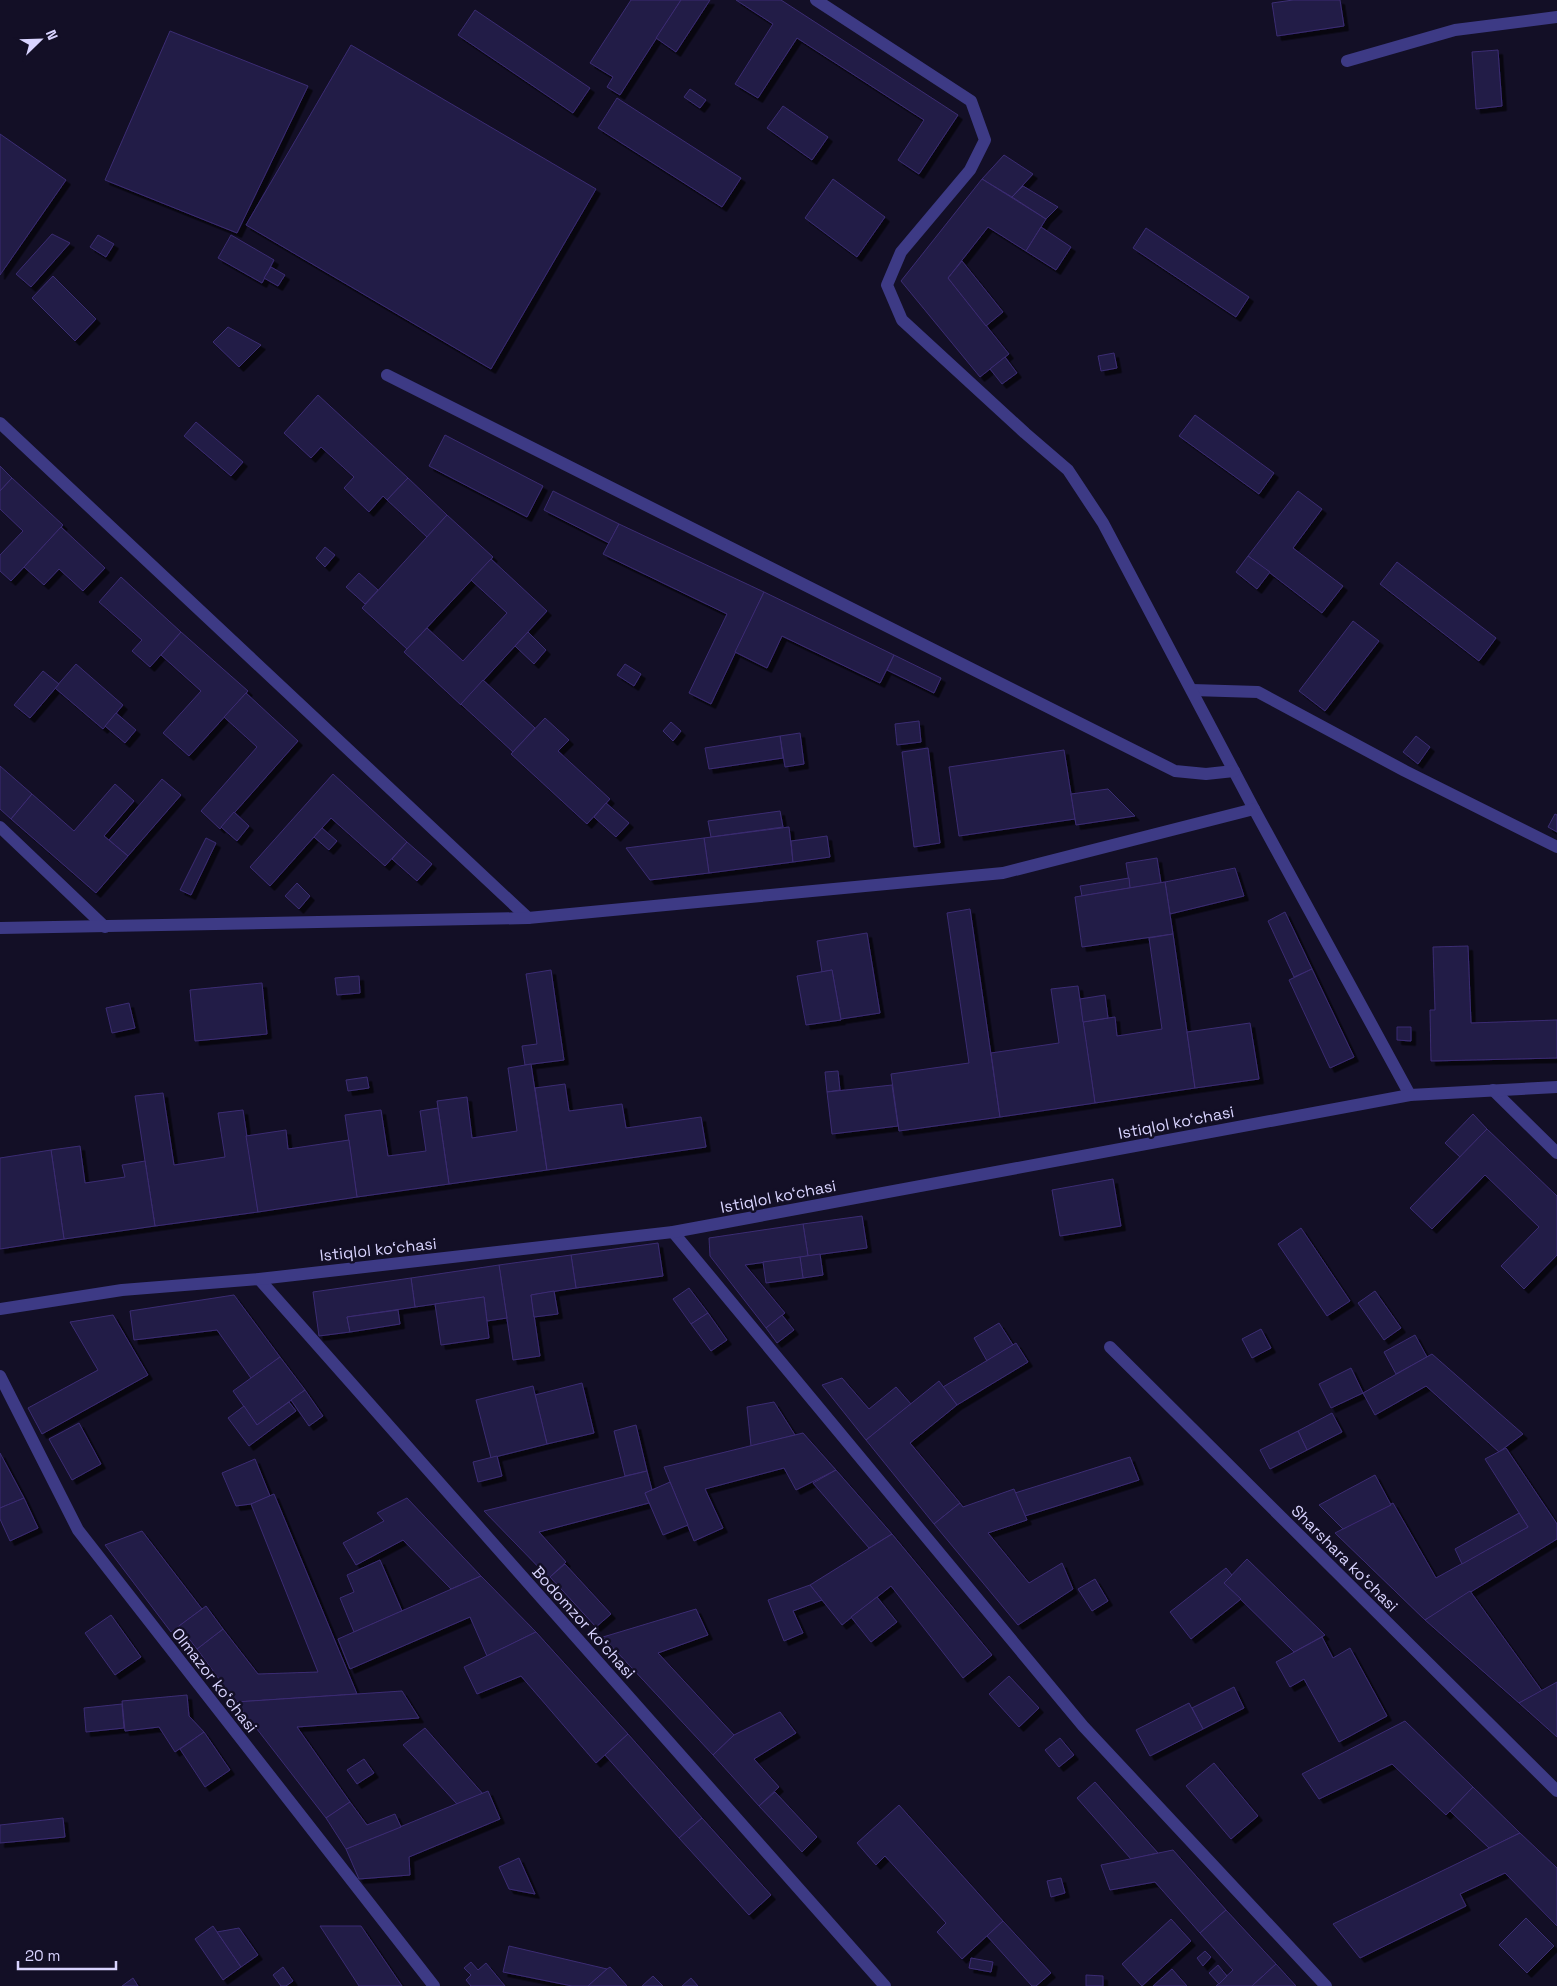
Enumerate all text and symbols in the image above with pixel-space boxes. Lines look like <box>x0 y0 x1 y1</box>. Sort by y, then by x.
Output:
north arrow <box>15 15 65 65</box>
text: N <box>42 27 62 43</box>
street label: Istiqlol koʻchasi <box>1116 1101 1236 1144</box>
street label: Istiqlol koʻchasi <box>718 1175 838 1218</box>
street label: Istiqlol koʻchasi <box>319 1233 438 1266</box>
street label: Sharshara koʻchasi <box>1287 1500 1403 1616</box>
street label: Bodomzor koʻchasi <box>528 1562 640 1683</box>
street label: Olmazor koʻchasi <box>167 1624 262 1737</box>
scale bar <box>18 1938 115 1970</box>
text: 20 m <box>25 1946 60 1965</box>

